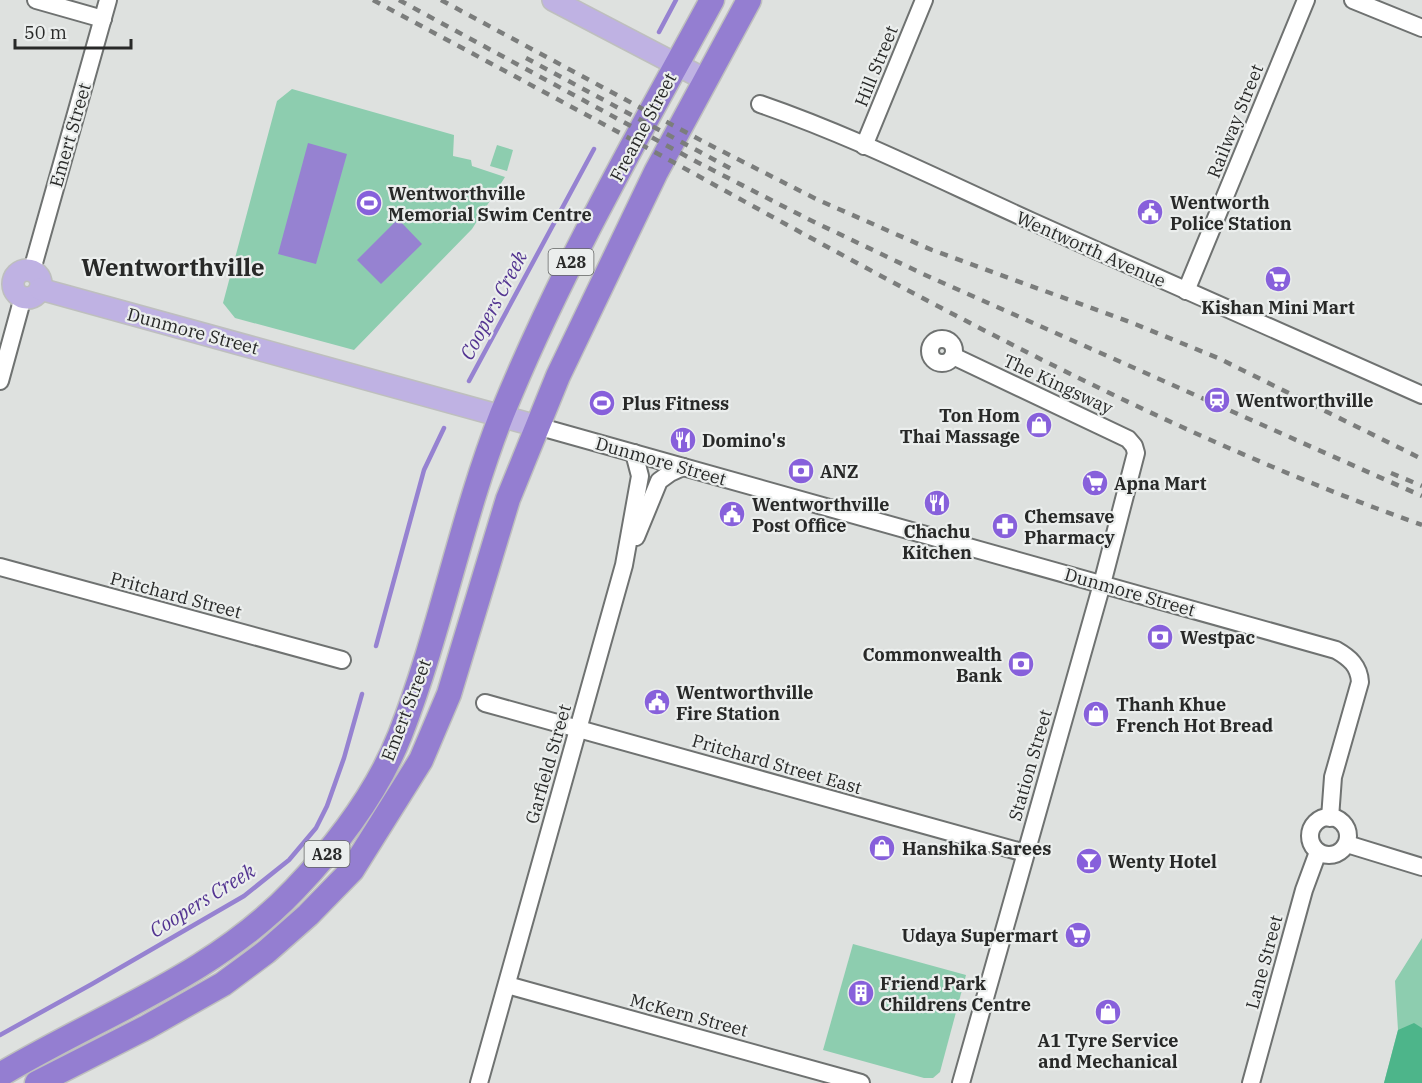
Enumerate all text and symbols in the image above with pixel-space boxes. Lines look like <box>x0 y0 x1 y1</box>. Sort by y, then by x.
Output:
scale bar <box>15 12 130 50</box>
text: 50 m <box>24 21 67 44</box>
street label: Hill Street <box>849 22 903 110</box>
street label: Railway Street <box>1202 61 1268 181</box>
street label: Freame Street <box>605 69 681 185</box>
street label: Emert Street <box>44 80 96 190</box>
place label: Wentworthville Memorial Swim Centre <box>388 182 592 226</box>
sports icon: Wentworthville Memorial Swim Centre <box>354 188 384 218</box>
place label: Wentworth Police Station <box>1170 191 1292 235</box>
public building icon: Wentworth Police Station <box>1135 197 1165 227</box>
street label: Wentworth Avenue <box>1013 206 1169 292</box>
water label: Coopers Creek <box>453 245 533 364</box>
road number: A28 <box>548 249 594 275</box>
district label: Wentworthville <box>81 251 265 283</box>
supermarket icon: Kishan Mini Mart <box>1263 264 1293 294</box>
place label: Kishan Mini Mart <box>1201 296 1355 319</box>
street label: Dunmore Street <box>125 302 261 360</box>
street label: The Kingsway <box>1000 349 1117 420</box>
station icon: Wentworthville <box>1202 385 1232 415</box>
sports icon: Plus Fitness <box>587 388 617 418</box>
place label: Wentworthville <box>1236 389 1373 412</box>
place label: Plus Fitness <box>622 392 729 415</box>
place label: Ton Hom Thai Massage <box>900 404 1021 448</box>
shop icon: Ton Hom Thai Massage <box>1024 410 1054 440</box>
restaurant icon: Domino's <box>668 425 698 455</box>
place label: Domino's <box>702 429 786 452</box>
street label: Dunmore Street <box>593 431 729 491</box>
bank icon: ANZ <box>786 456 816 486</box>
place label: ANZ <box>820 460 859 483</box>
supermarket icon: Apna Mart <box>1080 468 1110 498</box>
place label: Apna Mart <box>1114 472 1207 495</box>
restaurant icon: Chachu Kitchen <box>922 488 952 518</box>
place label: Wentworthville Post Office <box>752 493 889 537</box>
public building icon: Wentworthville Post Office <box>717 499 747 529</box>
place label: Chemsave Pharmacy <box>1024 505 1116 549</box>
pharmacy icon: Chemsave Pharmacy <box>990 511 1020 541</box>
place label: Chachu Kitchen <box>902 520 972 564</box>
street label: Dunmore Street <box>1062 562 1198 622</box>
street label: Pritchard Street <box>108 566 244 624</box>
bank icon: Westpac <box>1145 622 1175 652</box>
place label: Westpac <box>1180 626 1255 649</box>
place label: Commonwealth Bank <box>863 643 1003 687</box>
bank icon: Commonwealth Bank <box>1006 649 1036 679</box>
street label: Emert Street <box>376 656 436 764</box>
place label: Wentworthville Fire Station <box>676 681 813 725</box>
public building icon: Wentworthville Fire Station <box>642 687 672 717</box>
place label: Thanh Khue French Hot Bread <box>1116 693 1273 737</box>
shop icon: Thanh Khue French Hot Bread <box>1081 699 1111 729</box>
street label: Garfield Street <box>520 702 576 826</box>
street label: Station Street <box>1003 707 1057 823</box>
street label: Pritchard Street East <box>689 729 865 799</box>
shop icon: Hanshika Sarees <box>867 833 897 863</box>
place label: Hanshika Sarees <box>902 837 1051 860</box>
road number: A28 <box>304 841 350 867</box>
bar icon: Wenty Hotel <box>1074 846 1104 876</box>
place label: Wenty Hotel <box>1108 850 1217 873</box>
water label: Coopers Creek <box>144 857 260 943</box>
street label: Lane Street <box>1240 912 1288 1012</box>
supermarket icon: Udaya Supermart <box>1063 920 1093 950</box>
place label: Udaya Supermart <box>902 924 1058 947</box>
place label: Friend Park Childrens Centre <box>880 972 1031 1016</box>
building icon: Friend Park Childrens Centre <box>846 978 876 1008</box>
street label: McKern Street <box>628 988 750 1042</box>
shop icon: A1 Tyre Service and Mechanical <box>1093 997 1123 1027</box>
place label: A1 Tyre Service and Mechanical <box>1038 1029 1178 1073</box>

